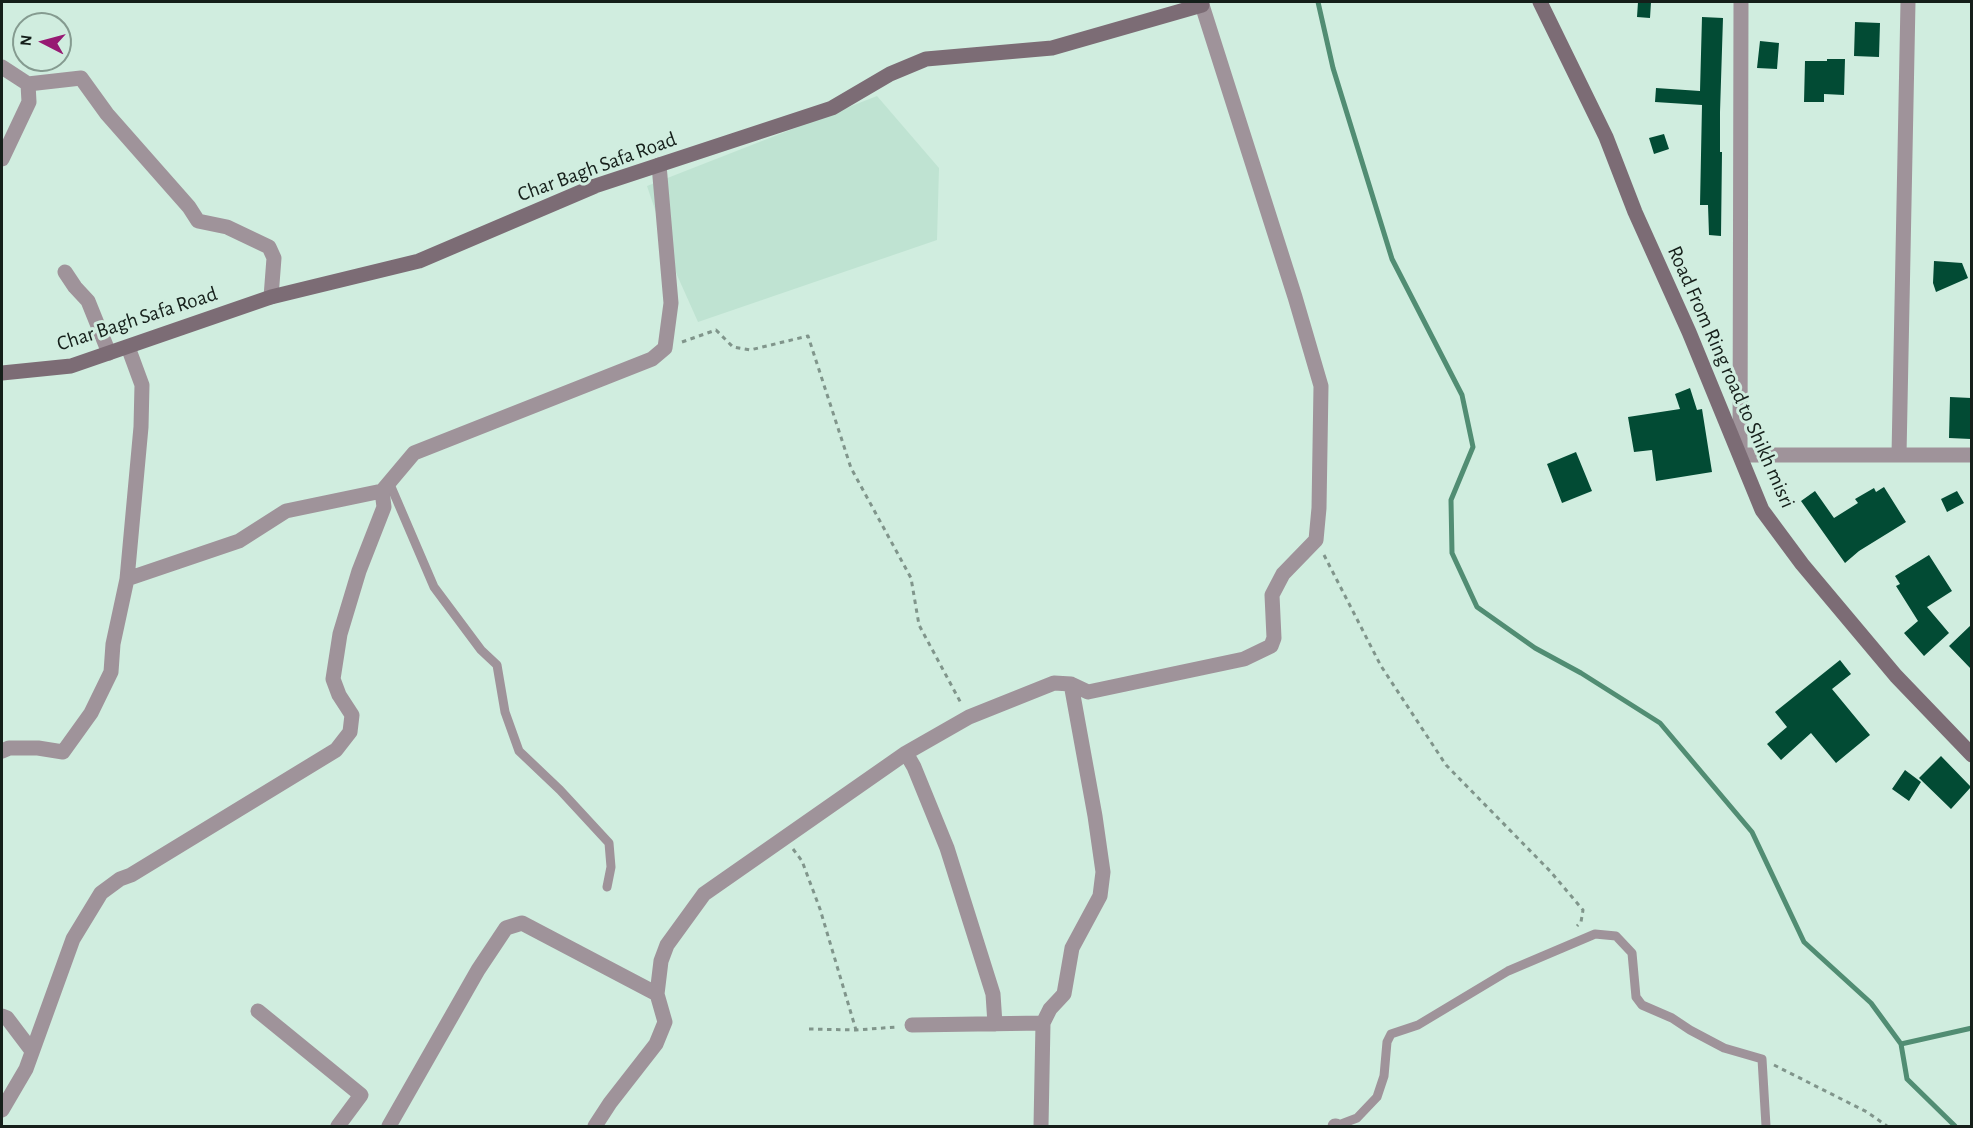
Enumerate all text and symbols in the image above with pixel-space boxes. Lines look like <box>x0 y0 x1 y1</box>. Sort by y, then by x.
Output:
north arrow <box>12 12 72 72</box>
text: N <box>18 34 35 47</box>
street label: Char Bagh Safa Road <box>514 127 680 207</box>
street label: Road From Ring road to Shikh misri <box>1662 242 1800 512</box>
street label: Char Bagh Safa Road <box>54 281 220 357</box>

